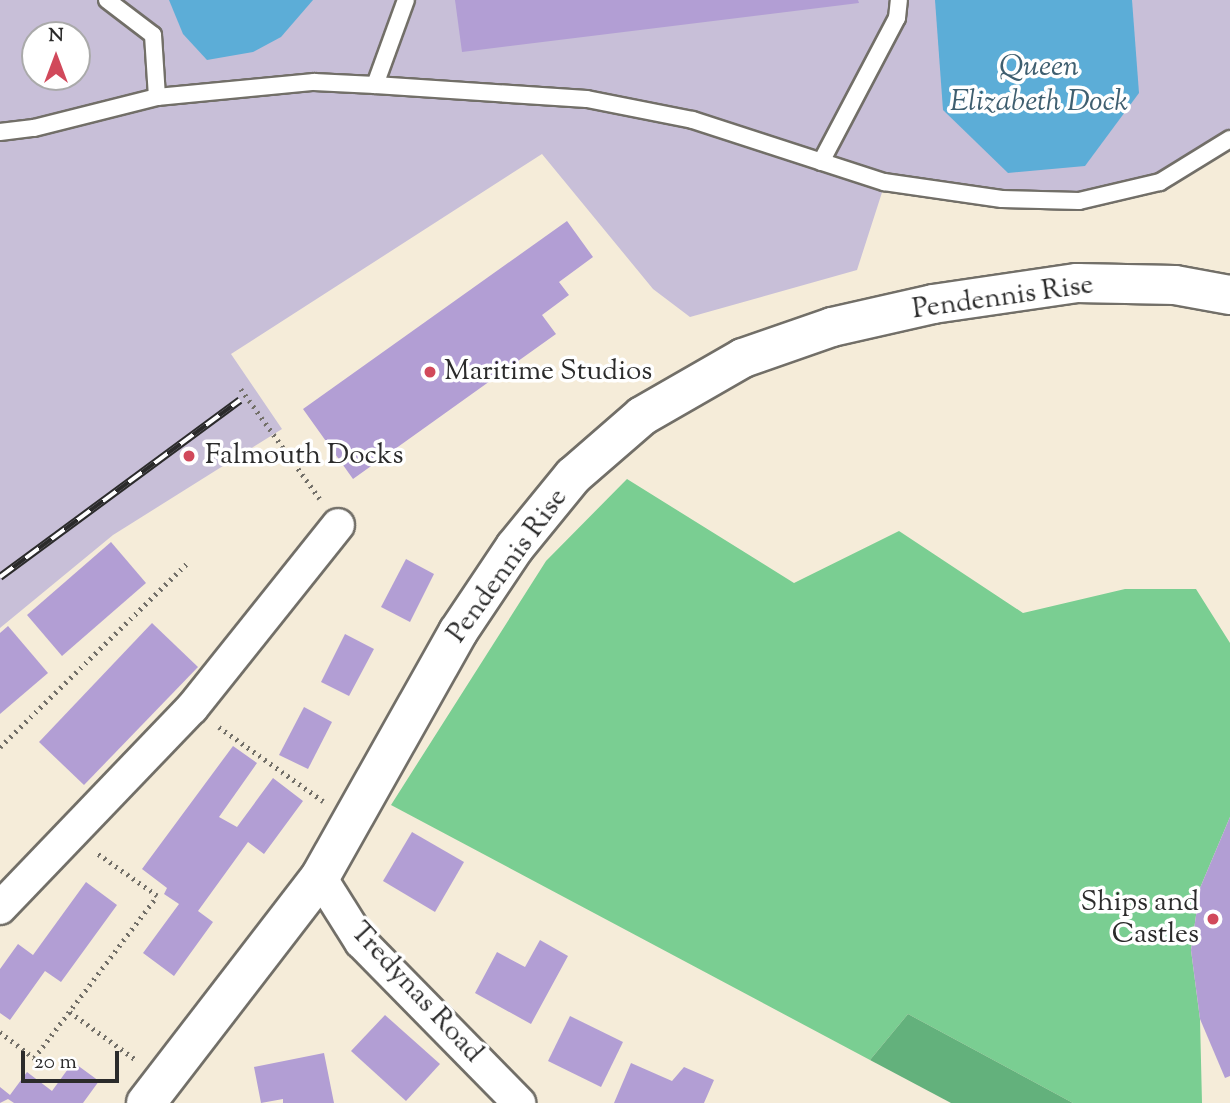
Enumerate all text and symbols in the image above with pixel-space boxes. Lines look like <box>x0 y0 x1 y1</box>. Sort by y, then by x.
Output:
north arrow <box>21 21 91 91</box>
text: N <box>48 23 64 50</box>
water label: Queen Elizabeth Dock <box>950 50 1128 120</box>
street label: Pendennis Rise <box>910 269 1096 327</box>
place label: Maritime Studios <box>444 355 652 389</box>
marker: Maritime Studios <box>422 364 438 380</box>
place label: Falmouth Docks <box>205 439 403 473</box>
marker: Falmouth Docks <box>179 446 199 466</box>
street label: Pendennis Rise <box>441 482 575 650</box>
place label: Ships and Castles <box>1081 886 1199 952</box>
marker: Ships and Castles <box>1205 911 1221 927</box>
street label: Tredynas Road <box>342 916 490 1070</box>
scale bar <box>24 1036 122 1080</box>
text: 20 m <box>34 1048 77 1078</box>

